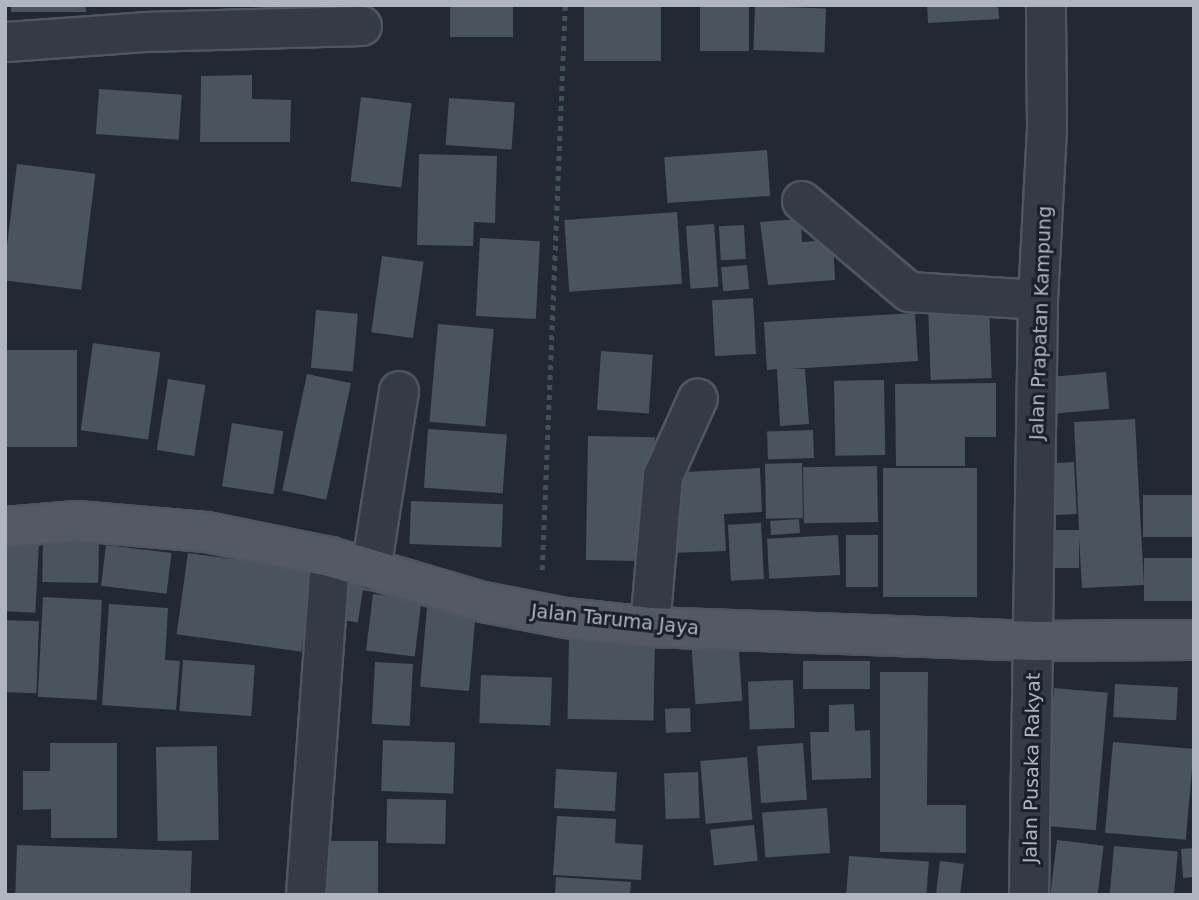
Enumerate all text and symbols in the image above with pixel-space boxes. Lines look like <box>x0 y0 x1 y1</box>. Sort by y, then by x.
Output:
street label: Jalan Prapatan Kampung <box>1026 206 1056 440</box>
street label: Jalan Taruma Jaya <box>530 600 700 640</box>
street label: Jalan Pusaka Rakyat <box>1019 673 1045 863</box>

